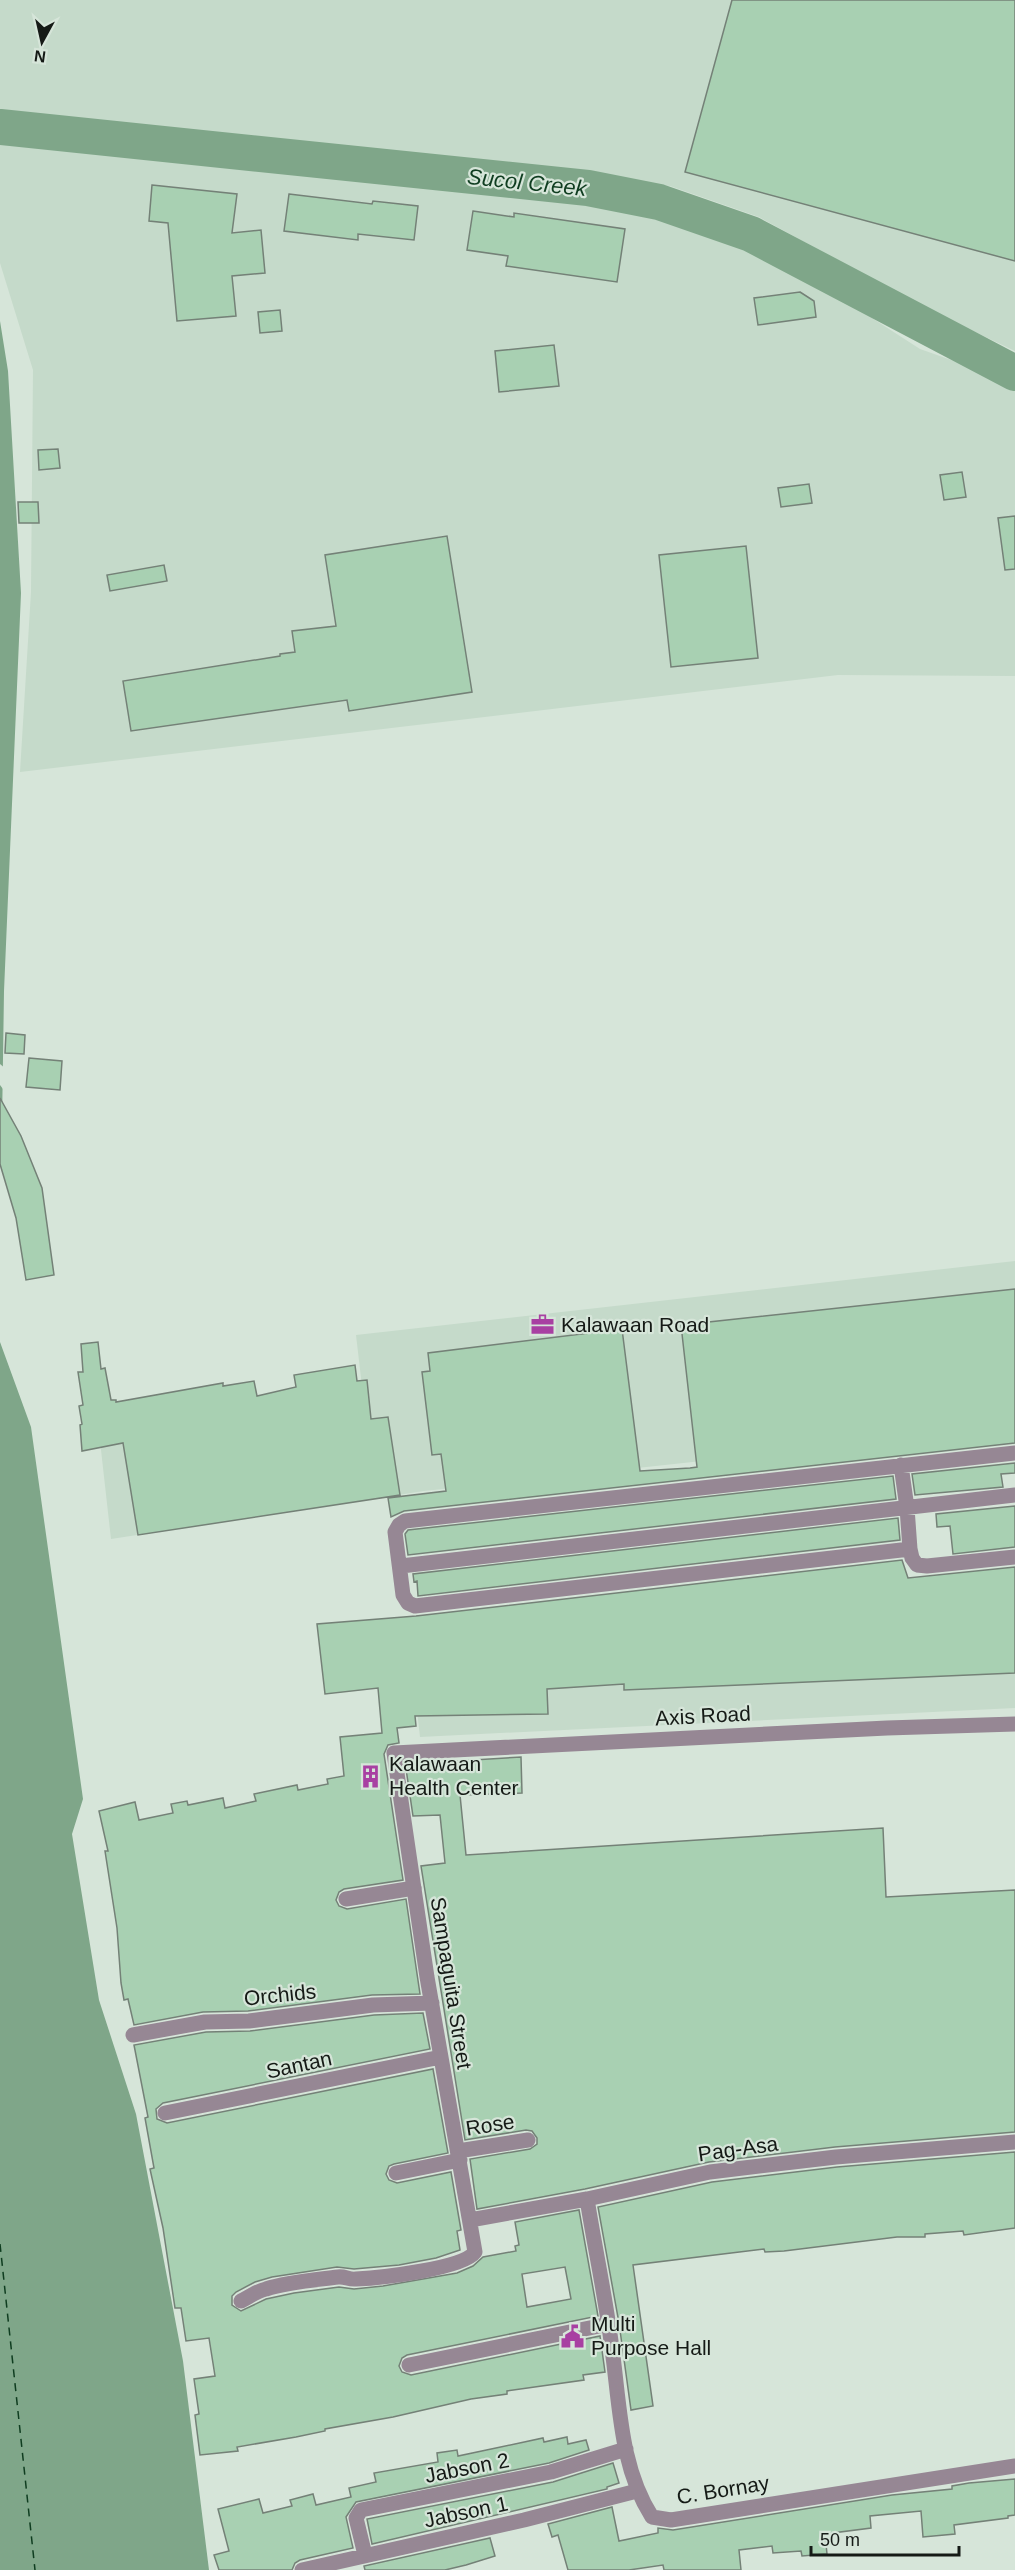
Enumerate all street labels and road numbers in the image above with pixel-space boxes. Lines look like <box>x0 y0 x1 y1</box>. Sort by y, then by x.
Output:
street label: Axis Road <box>655 1702 751 1729</box>
street label: Sampaguita Street <box>427 1895 476 2071</box>
street label: Orchids <box>243 1979 317 2010</box>
street label: Santan <box>264 2046 334 2083</box>
street label: Rose <box>464 2109 516 2140</box>
street label: Pag-Asa <box>696 2131 780 2165</box>
street label: Jabson 2 <box>423 2448 511 2487</box>
street label: C. Bornay <box>675 2471 771 2508</box>
street label: Jabson 1 <box>422 2491 510 2532</box>

